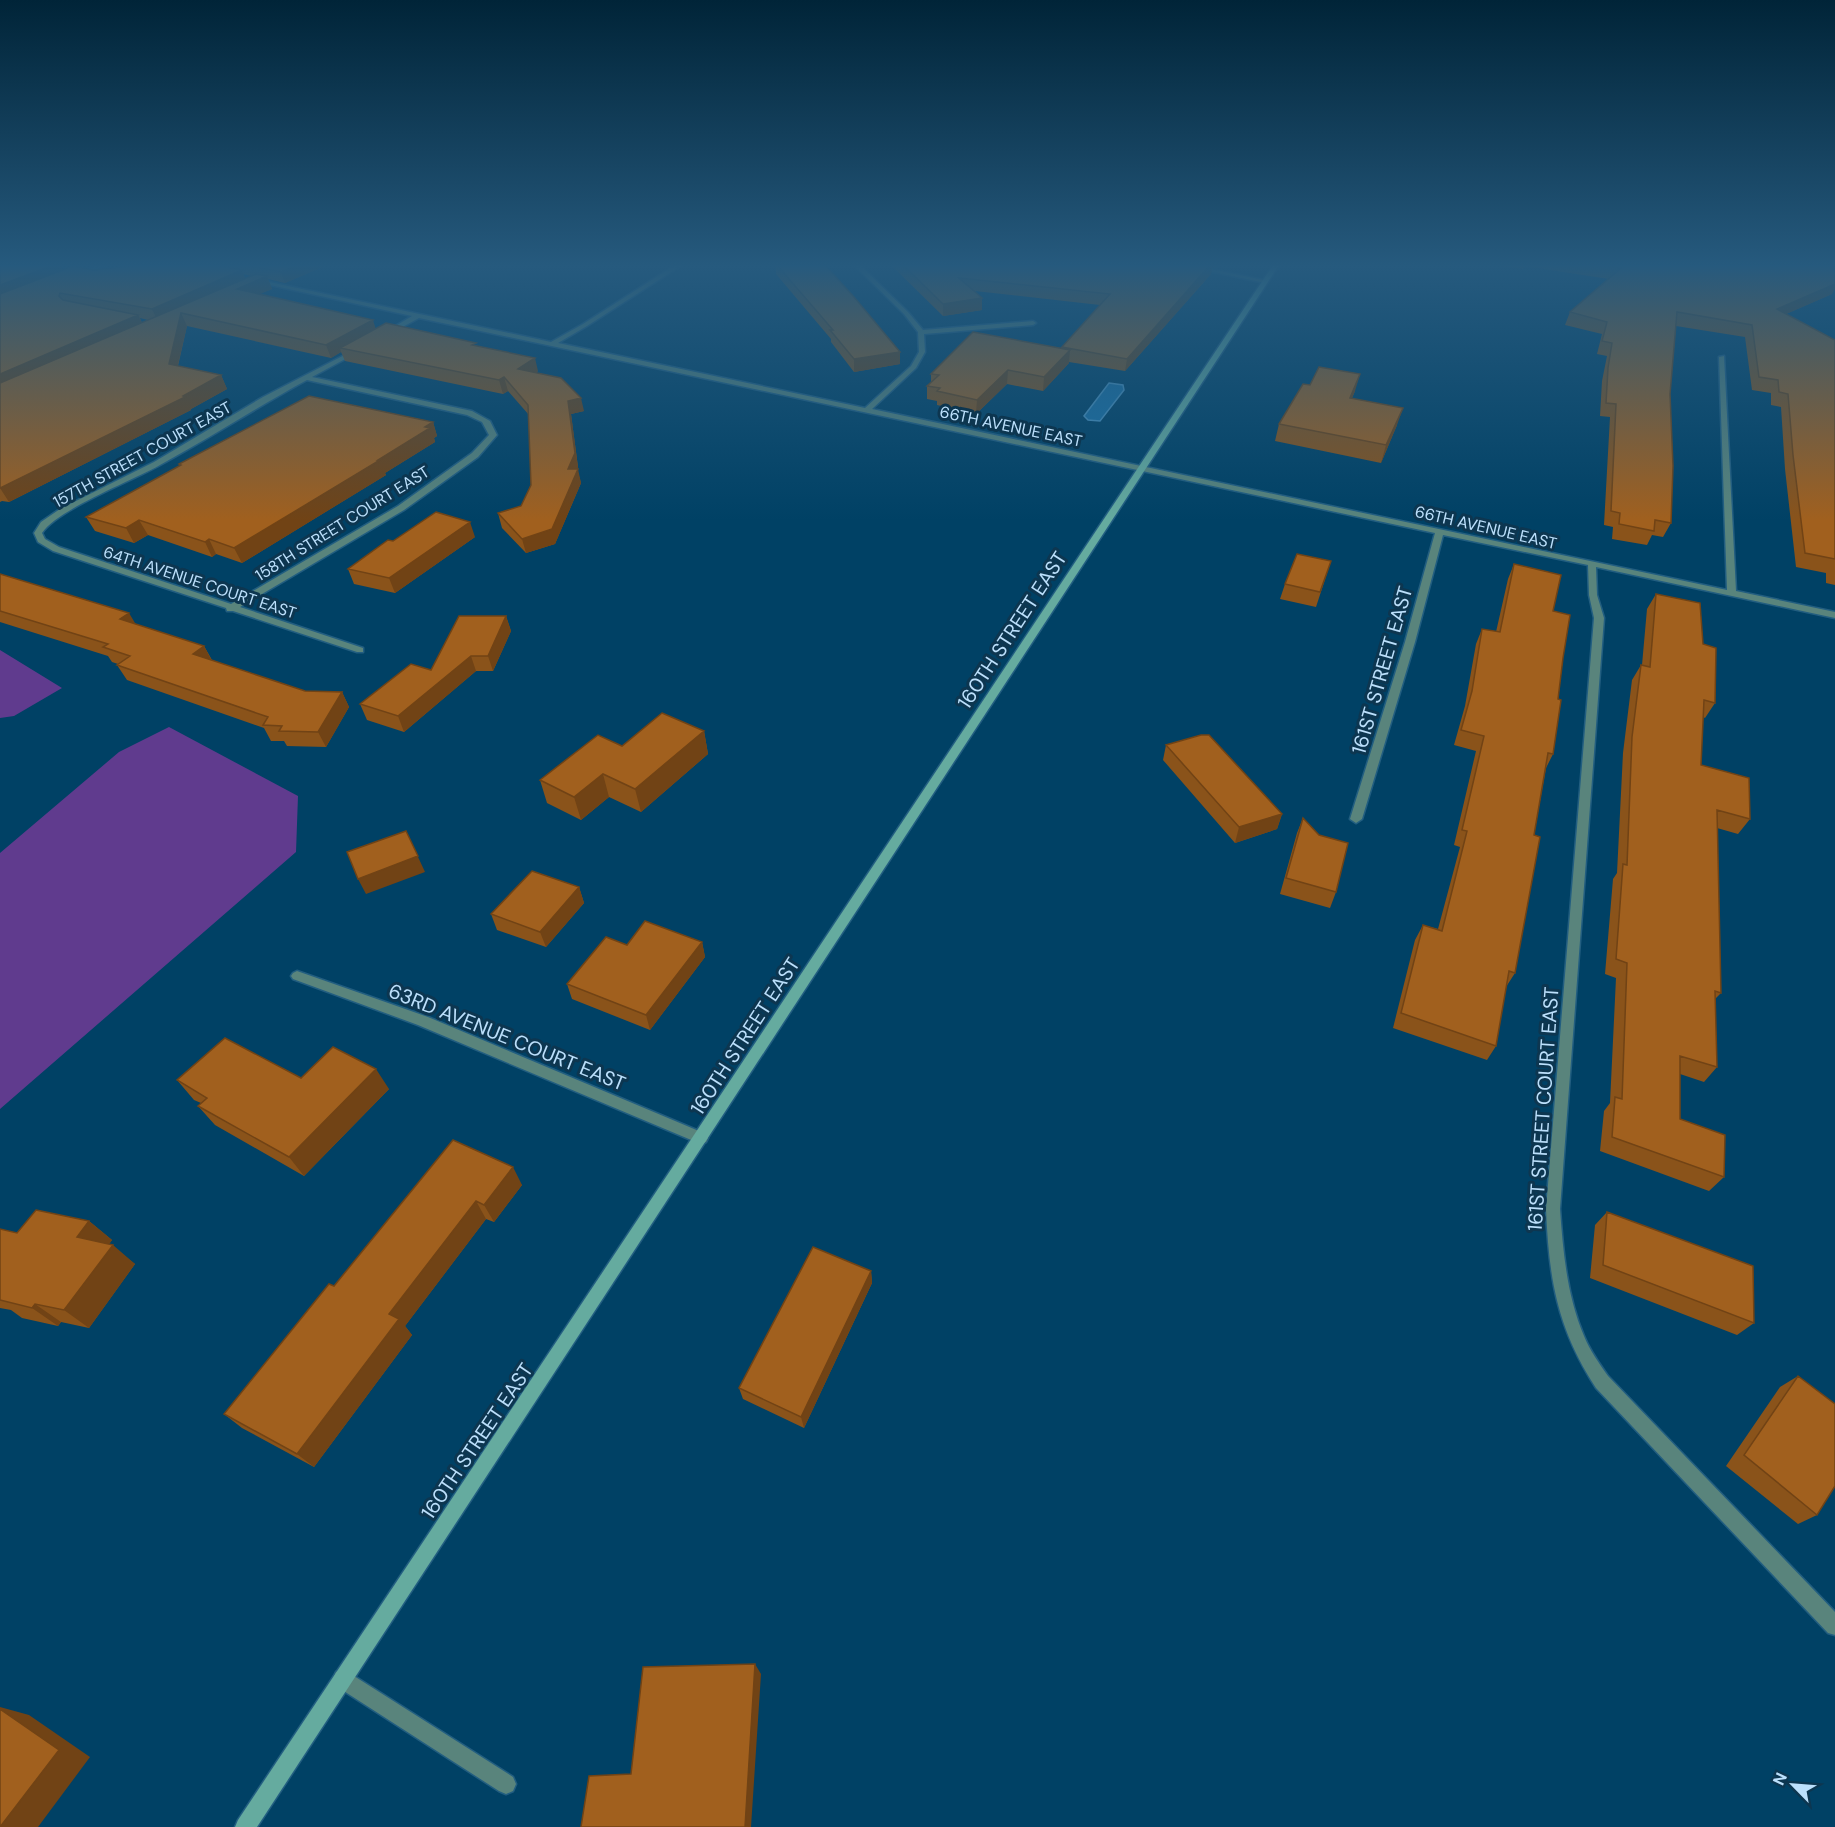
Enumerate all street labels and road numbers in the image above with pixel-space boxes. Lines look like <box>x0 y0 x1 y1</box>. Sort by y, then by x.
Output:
street label: 157TH STREET COURT EAST <box>49 397 235 512</box>
street label: 66TH AVENUE EAST <box>938 401 1084 452</box>
street label: 158TH STREET COURT EAST <box>251 461 433 586</box>
street label: 66TH AVENUE EAST <box>1413 501 1559 554</box>
street label: 64TH AVENUE COURT EAST <box>101 541 299 624</box>
street label: 160TH STREET EAST <box>951 546 1073 714</box>
street label: 161ST STREET EAST <box>1346 583 1418 757</box>
street label: 160TH STREET EAST <box>684 952 806 1120</box>
street label: 63RD AVENUE COURT EAST <box>385 978 629 1096</box>
street label: 161ST STREET COURT EAST <box>1521 986 1565 1232</box>
street label: 160TH STREET EAST <box>415 1358 539 1524</box>

